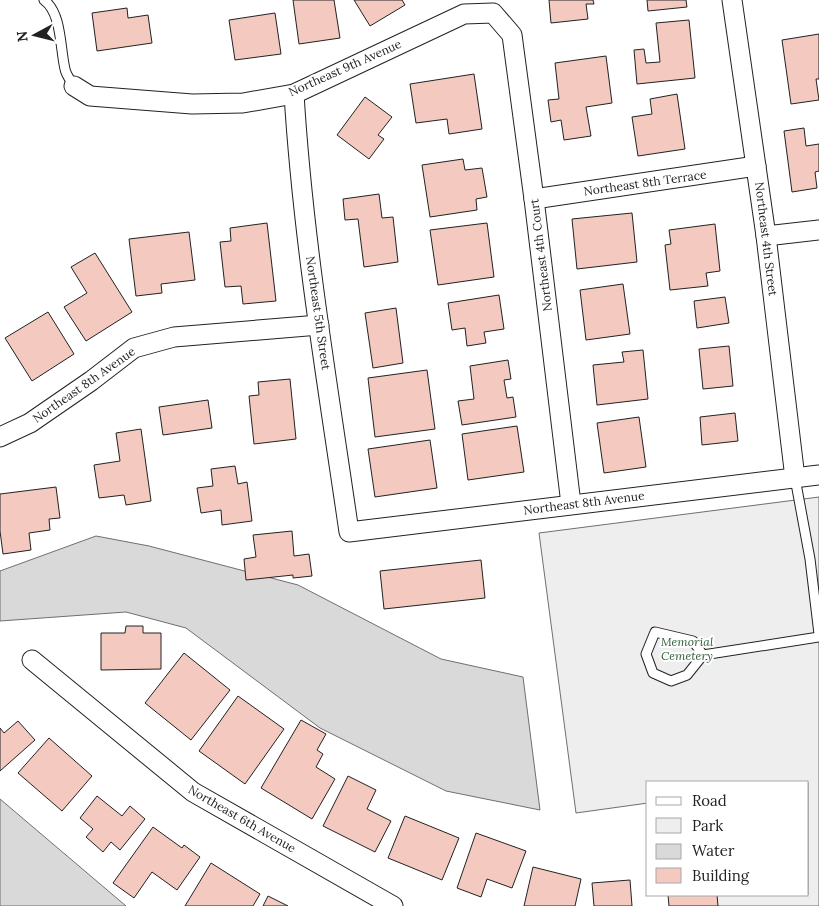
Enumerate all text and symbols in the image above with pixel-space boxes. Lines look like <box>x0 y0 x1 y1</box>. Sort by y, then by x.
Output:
north arrow <box>10 10 60 60</box>
text: N <box>12 30 32 43</box>
street label: Northeast 9th Avenue <box>286 36 404 99</box>
street label: Northeast 8th Terrace <box>583 166 708 199</box>
street label: Northeast 4th Street <box>752 181 781 297</box>
street label: Northeast 4th Court <box>526 198 555 312</box>
street label: Northeast 5th Street <box>303 255 334 371</box>
street label: Northeast 8th Avenue <box>30 343 138 426</box>
street label: Northeast 8th Avenue <box>523 488 646 517</box>
park label: Memorial Cemetery <box>661 634 714 663</box>
legend <box>646 781 809 896</box>
street label: Northeast 6th Avenue <box>186 782 299 856</box>
text: Road <box>692 791 727 810</box>
text: Park <box>692 816 723 835</box>
text: Water <box>692 841 735 860</box>
text: Building <box>692 866 750 885</box>

